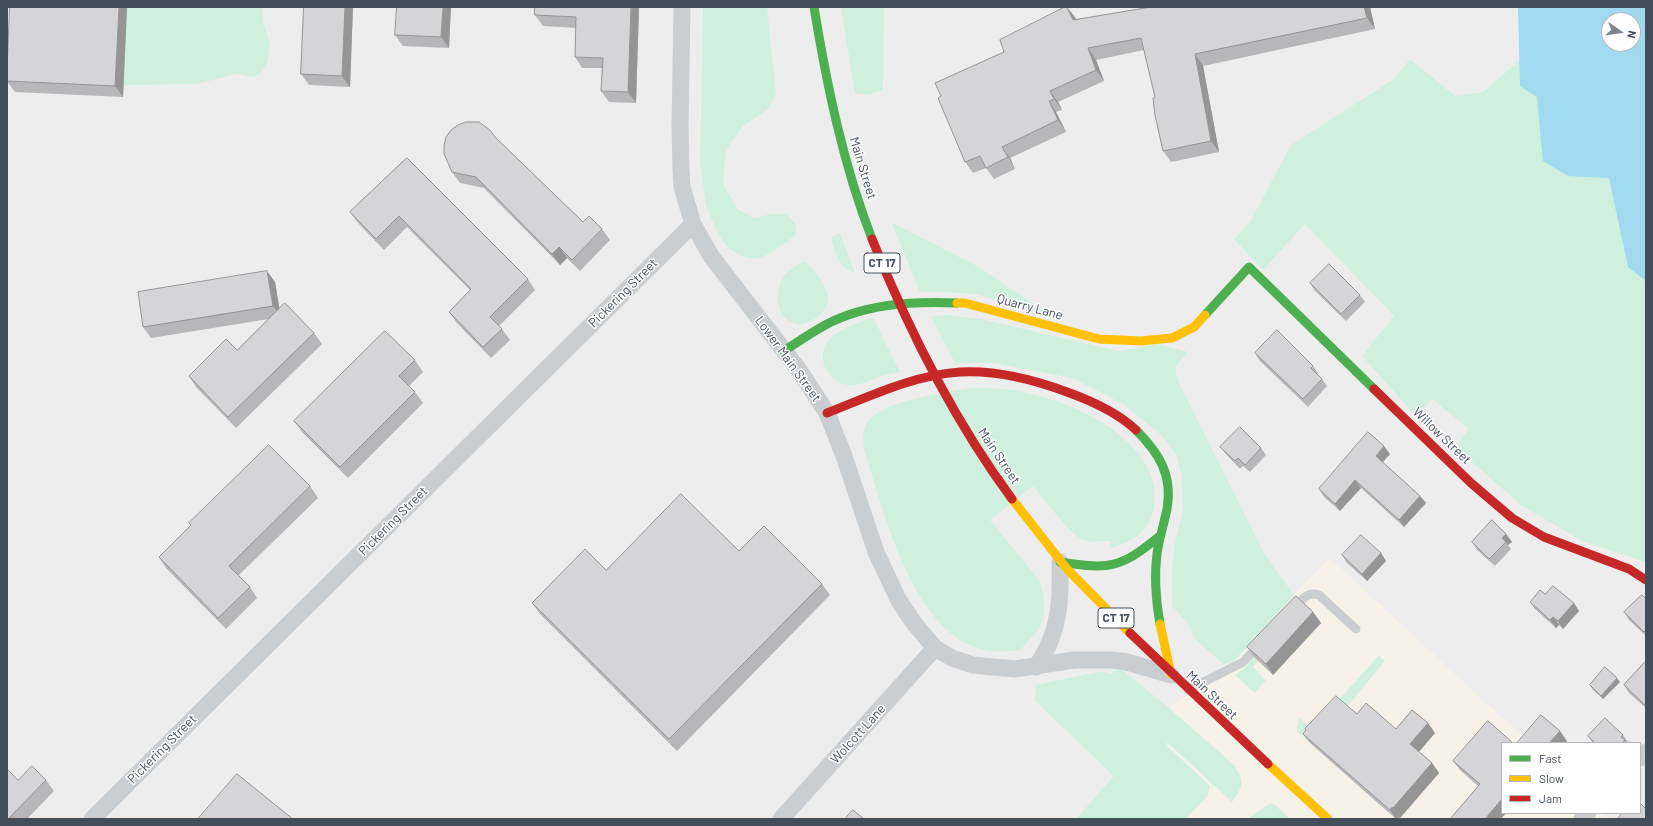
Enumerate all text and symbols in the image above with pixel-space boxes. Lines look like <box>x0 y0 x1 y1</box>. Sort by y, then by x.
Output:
north arrow <box>1601 12 1641 52</box>
text: N <box>1625 30 1639 40</box>
street label: Main Street <box>846 135 880 201</box>
road number: CT 17 <box>864 253 900 273</box>
street label: Pickering Street <box>585 255 661 331</box>
street label: Quarry Lane <box>995 291 1065 323</box>
street label: Lower Main Street <box>752 313 824 405</box>
street label: Willow Street <box>1410 404 1474 468</box>
street label: Main Street <box>975 425 1023 487</box>
street label: Pickering Street <box>355 483 431 559</box>
road number: CT 17 <box>1098 608 1134 628</box>
street label: Main Street <box>1183 667 1241 723</box>
street label: Wolcott Lane <box>827 701 889 767</box>
street label: Pickering Street <box>124 711 200 787</box>
legend <box>1501 742 1641 814</box>
text: Fast <box>1539 751 1562 765</box>
text: Slow <box>1539 771 1564 785</box>
text: Jam <box>1539 791 1562 805</box>

